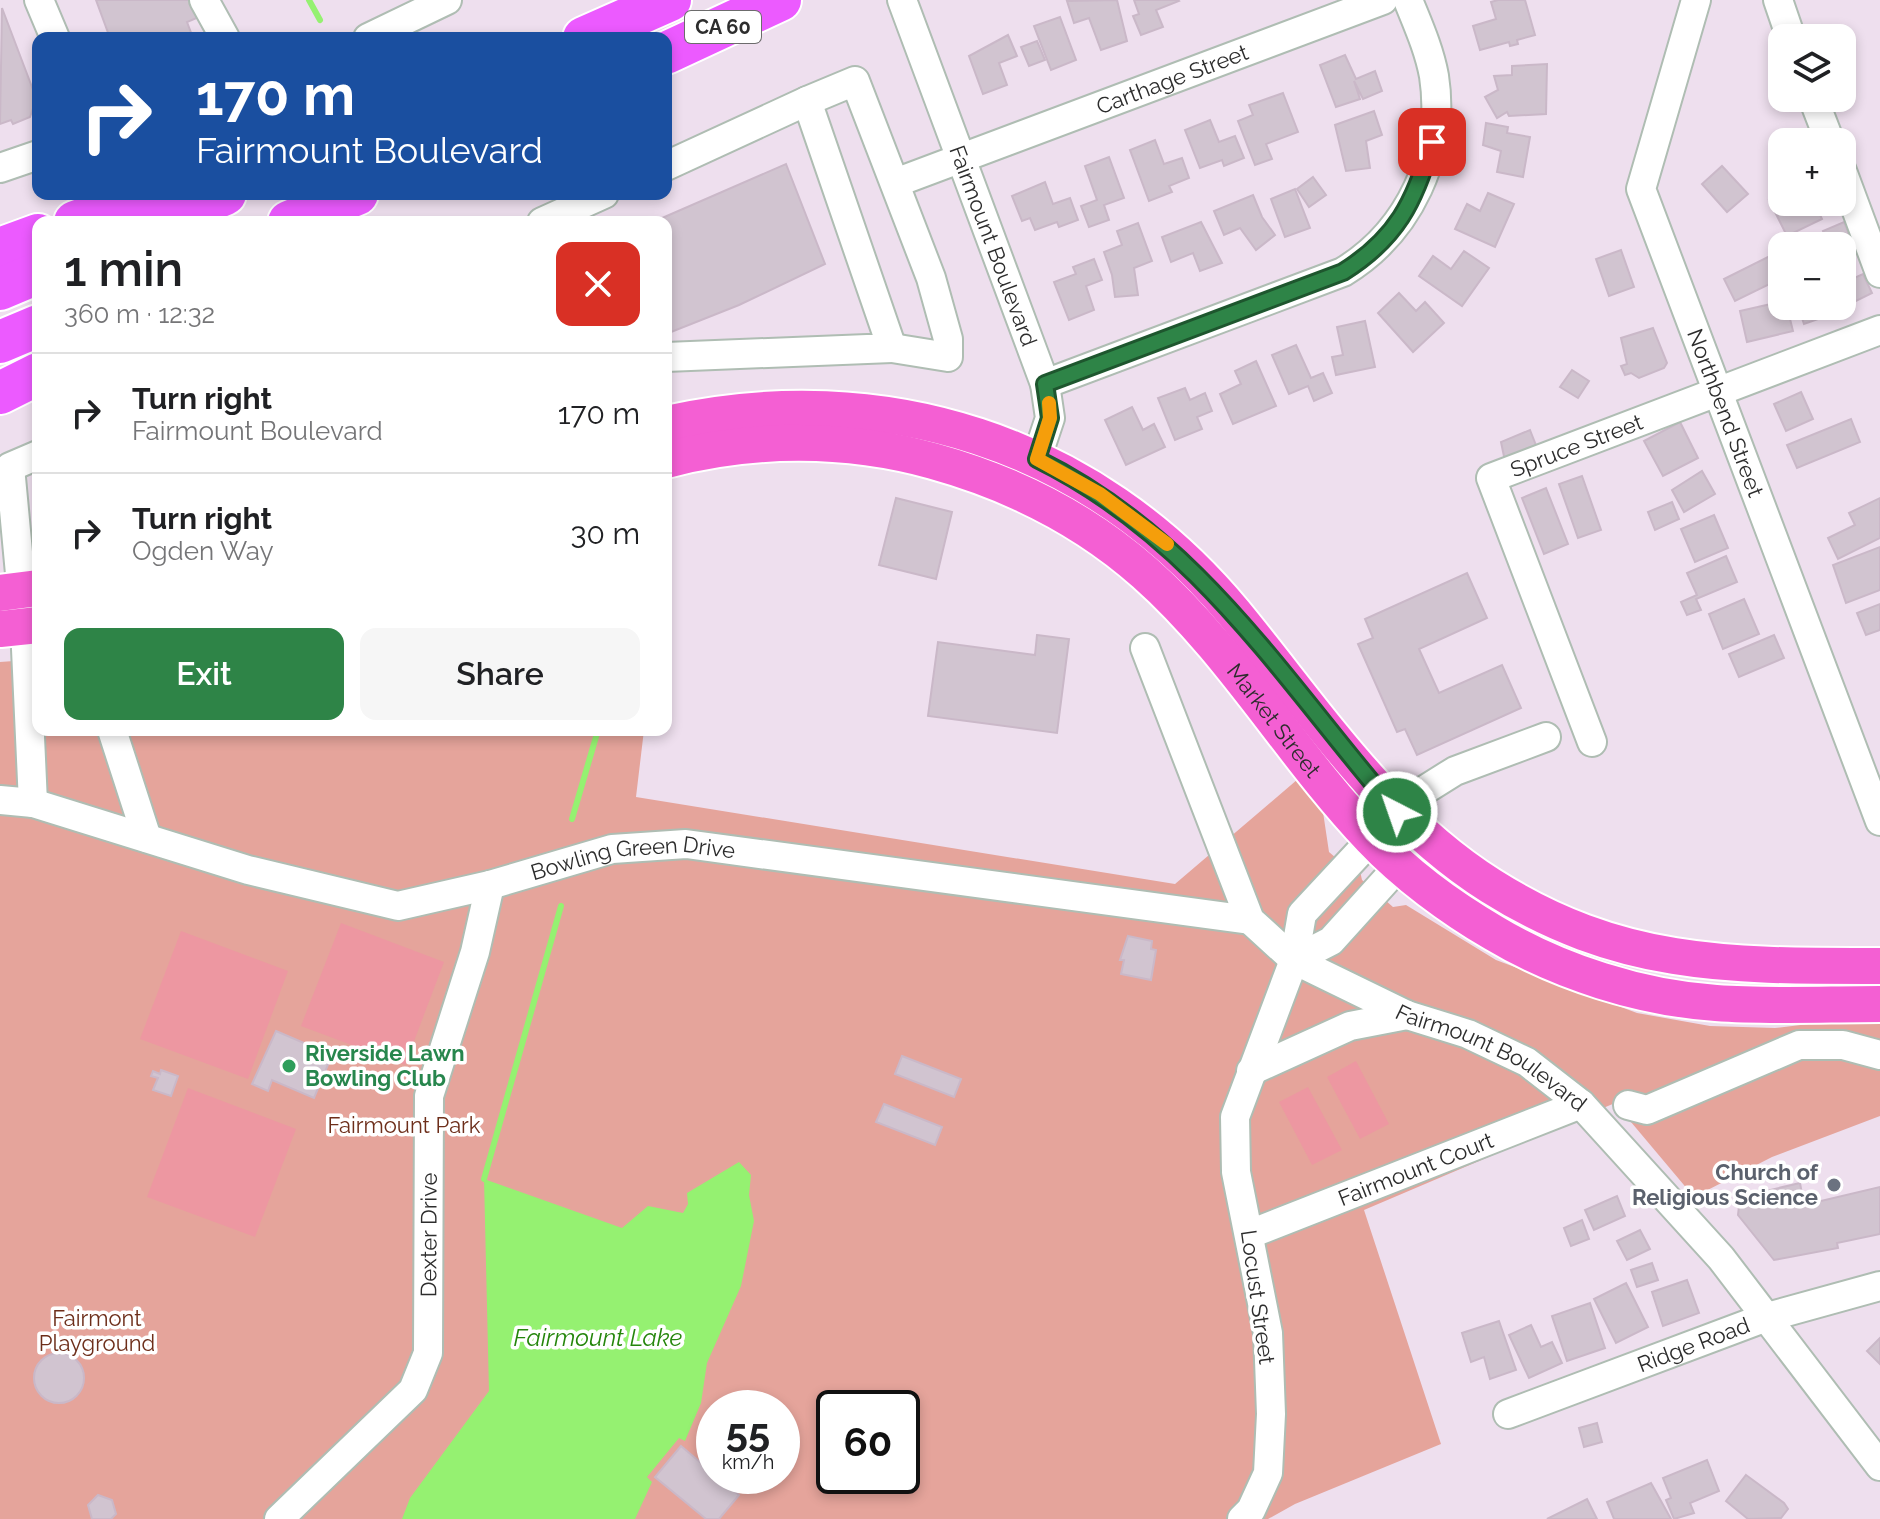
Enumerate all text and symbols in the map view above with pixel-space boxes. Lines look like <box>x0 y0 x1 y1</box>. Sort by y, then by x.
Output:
road number: CA 60 <box>685 11 761 43</box>
map controls <box>1768 24 1856 320</box>
button: layers <box>1768 24 1856 112</box>
street label: Carthage Street <box>1093 39 1252 119</box>
text: 170 m <box>196 62 355 128</box>
icon: right <box>64 64 168 168</box>
pin <box>1398 108 1466 176</box>
icon: arrive <box>1410 120 1454 164</box>
button: + <box>1768 128 1856 216</box>
text: Fairmount Boulevard <box>196 129 543 171</box>
street label: Fairmount Boulevard <box>944 142 1043 349</box>
button: − <box>1768 232 1856 320</box>
text: 1 min <box>64 241 183 297</box>
button: close <box>556 242 640 326</box>
text: 360 m · 12:32 <box>64 299 215 329</box>
street label: Northbend Street <box>1682 325 1769 501</box>
text: Turn right <box>132 381 272 416</box>
icon: right <box>64 391 108 435</box>
text: 170 m <box>558 396 640 431</box>
street label: Spruce Street <box>1507 408 1647 482</box>
text: Fairmount Boulevard <box>132 416 383 446</box>
text: Turn right <box>132 501 272 536</box>
icon: right <box>64 511 108 555</box>
text: 30 m <box>570 516 640 551</box>
text: Ogden Way <box>132 536 274 566</box>
button: Exit <box>64 628 344 720</box>
button: Share <box>360 628 640 720</box>
street label: Market Street <box>1222 658 1327 783</box>
position arrow <box>1355 770 1439 854</box>
street label: Bowling Green Drive <box>528 831 737 885</box>
street label: Fairmount Boulevard <box>1392 999 1592 1117</box>
place label: Riverside Lawn Bowling Club <box>305 1040 464 1091</box>
marker: Riverside Lawn Bowling Club <box>280 1057 298 1075</box>
park label: Fairmount Park <box>327 1112 481 1138</box>
street label: Fairmount Court <box>1334 1127 1498 1211</box>
place label: Church of Religious Science <box>1632 1159 1819 1210</box>
street label: Dexter Drive <box>415 1172 442 1297</box>
marker: Church of Religious Science <box>1825 1176 1843 1194</box>
street label: Locust Street <box>1236 1228 1280 1366</box>
park label: Fairmont Playground <box>39 1305 155 1356</box>
street label: Ridge Road <box>1634 1312 1753 1377</box>
water label: Fairmount Lake <box>514 1323 683 1352</box>
speed limit sign: 60 <box>816 1390 920 1494</box>
text: 55 <box>726 1408 770 1455</box>
text: km/h <box>722 1450 774 1474</box>

